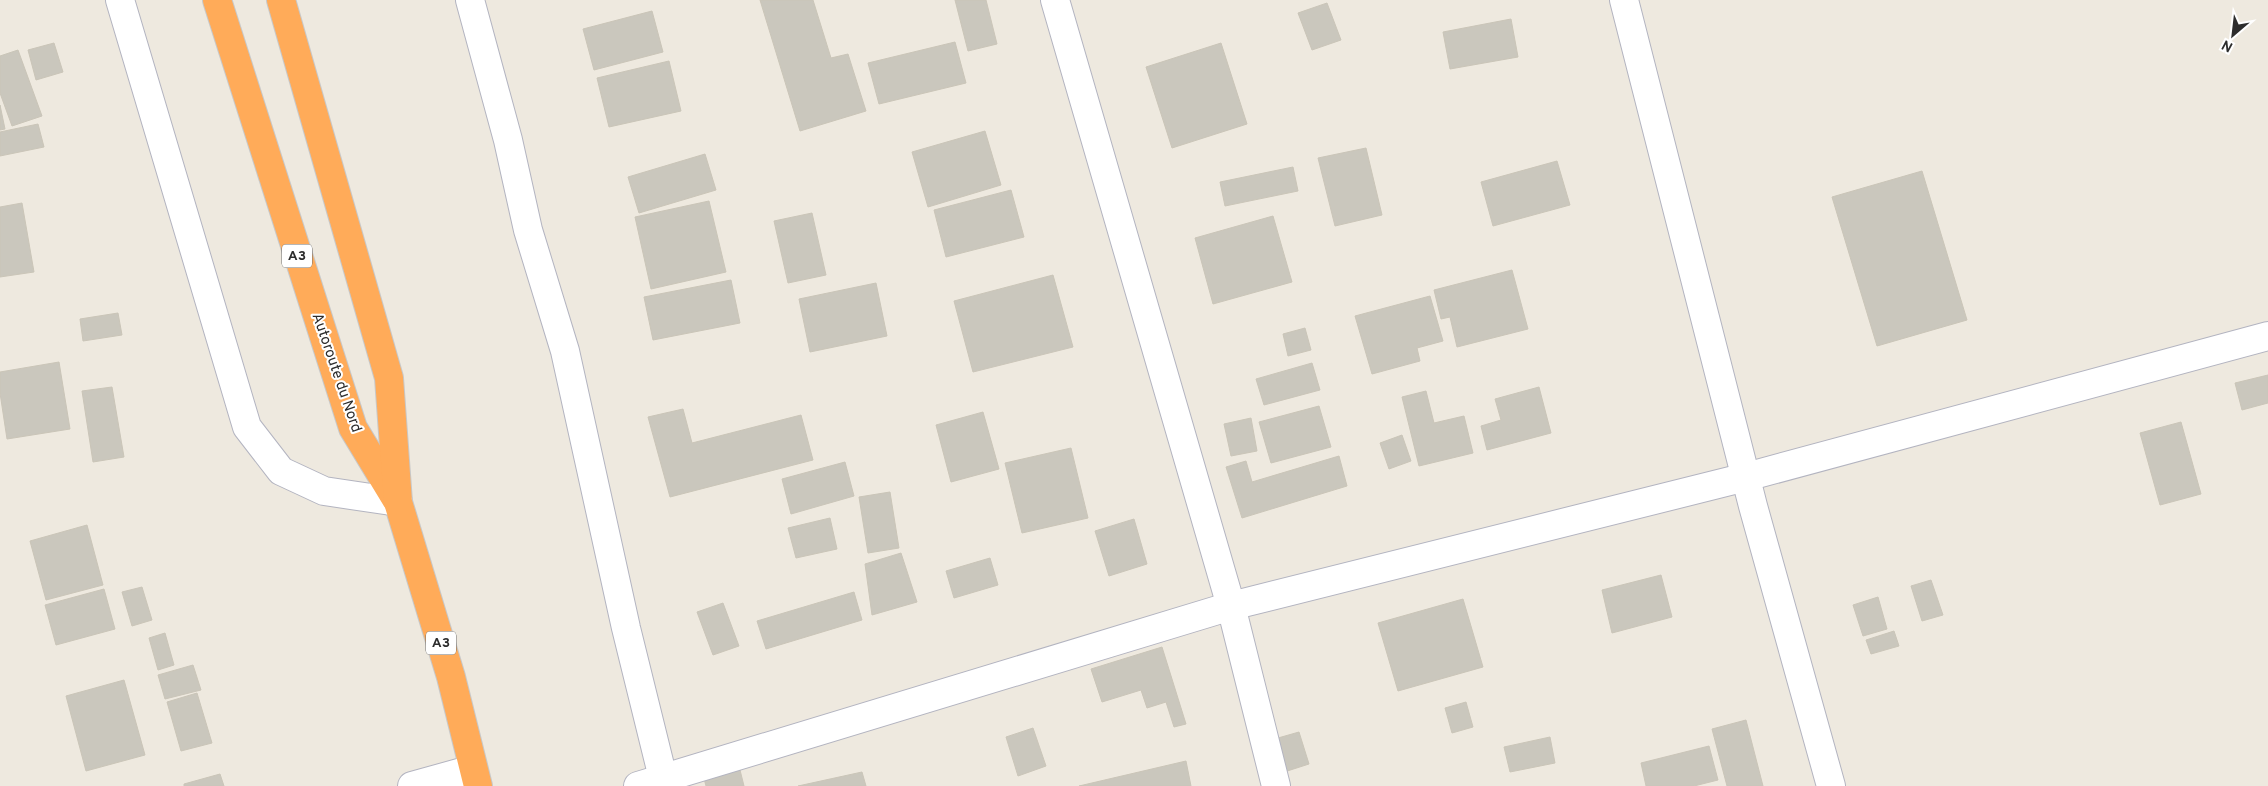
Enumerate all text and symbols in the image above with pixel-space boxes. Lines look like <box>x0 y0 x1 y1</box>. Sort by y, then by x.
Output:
north arrow <box>2208 10 2258 60</box>
text: N <box>2219 35 2236 55</box>
road number: A3 <box>282 245 312 268</box>
street label: Autoroute du Nord <box>307 311 365 435</box>
road number: A3 <box>426 632 456 654</box>

